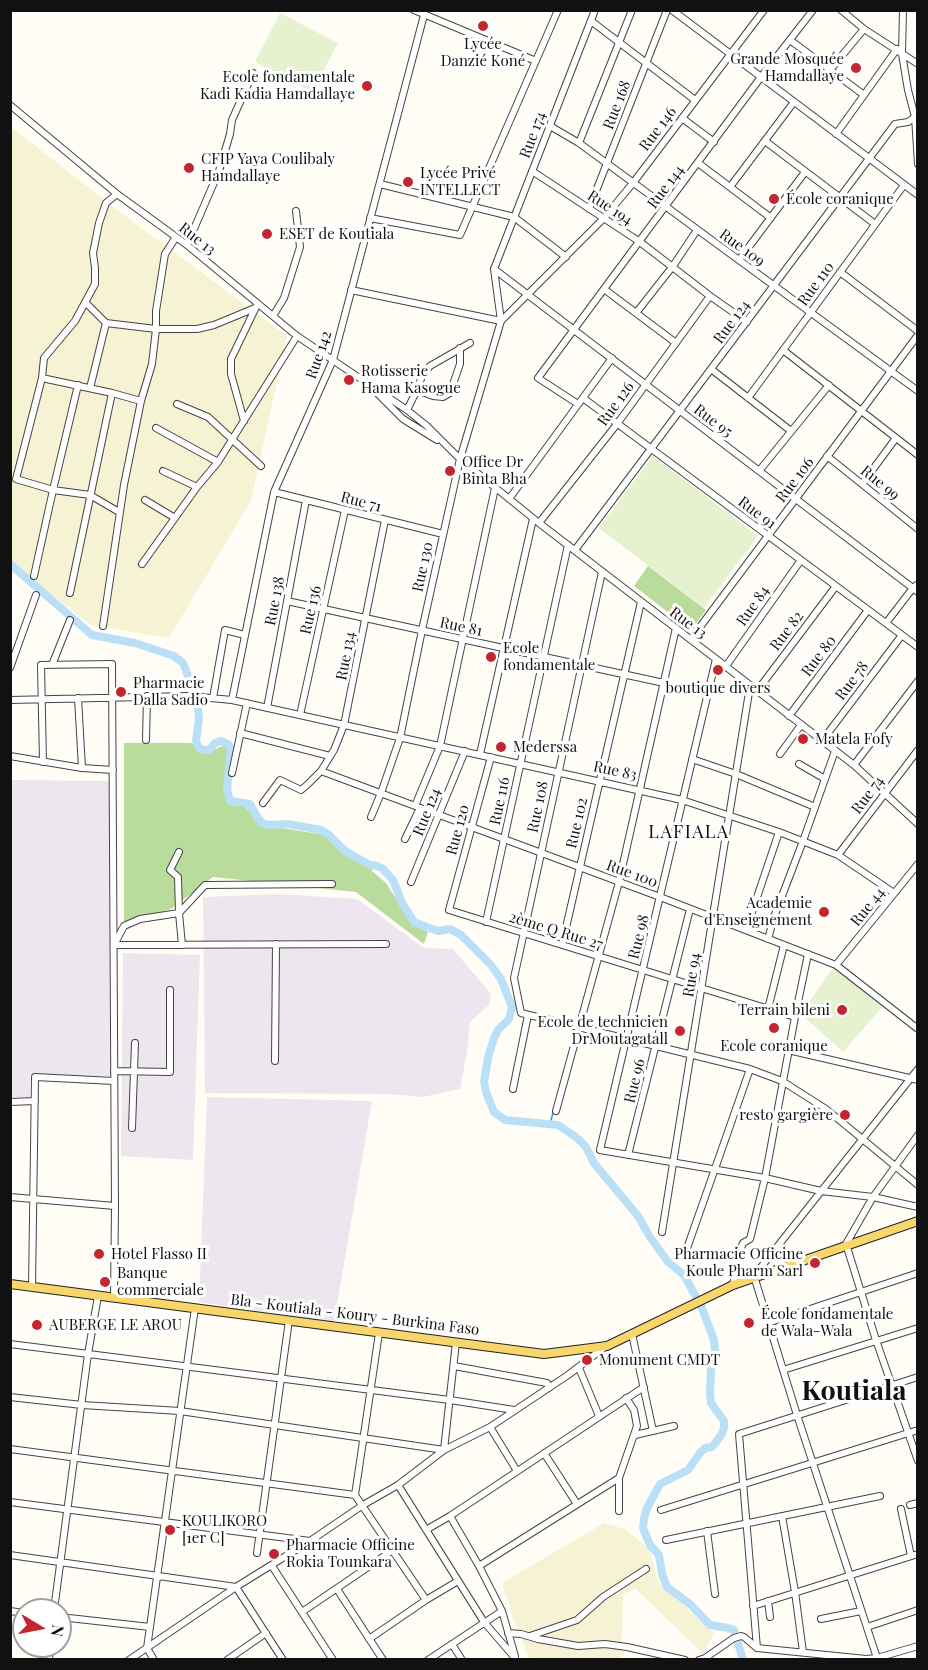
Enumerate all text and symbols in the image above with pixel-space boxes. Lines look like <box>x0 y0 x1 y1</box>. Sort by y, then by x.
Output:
marker: Lycée Danzié Koné <box>476 19 490 33</box>
place label: Lycée Danzié Koné <box>441 35 525 70</box>
place label: Grande Mosquée Hamdallaye <box>730 50 844 85</box>
marker: Grande Mosquée Hamdallaye <box>849 61 863 75</box>
place label: Ecole fondamentale Kadi Kadia Hamdallaye <box>200 68 355 103</box>
street label: Rue 168 <box>599 78 635 132</box>
marker: Ecole fondamentale Kadi Kadia Hamdallaye <box>360 79 374 93</box>
street label: Rue 146 <box>636 103 680 155</box>
street label: Rue 174 <box>516 109 550 161</box>
place label: CFIP Yaya Coulibaly Hamdallaye <box>201 150 335 185</box>
marker: CFIP Yaya Coulibaly Hamdallaye <box>182 161 196 175</box>
street label: Rue 144 <box>644 162 688 212</box>
place label: Lycée Privé INTELLECT <box>420 164 501 199</box>
marker: Lycée Privé INTELLECT <box>401 175 415 189</box>
street label: Rue 194 <box>584 187 636 229</box>
place label: École coranique <box>786 190 894 208</box>
marker: École coranique <box>767 192 781 206</box>
street label: Rue 13 <box>175 219 219 259</box>
place label: ESET de Koutiala <box>279 225 394 243</box>
street label: Rue 109 <box>716 225 768 271</box>
marker: ESET de Koutiala <box>260 227 274 241</box>
street label: Rue 110 <box>794 259 838 309</box>
street label: Rue 124 <box>710 297 754 347</box>
street label: Rue 142 <box>302 328 336 382</box>
place label: Rotisserie Hama Kasogue <box>361 362 461 397</box>
marker: Rotisserie Hama Kasogue <box>342 373 356 387</box>
street label: Rue 126 <box>594 378 638 430</box>
street label: Rue 95 <box>690 401 736 441</box>
place label: Office Dr Binta Bha <box>462 453 527 488</box>
street label: Rue 106 <box>772 454 818 506</box>
street label: Rue 99 <box>857 462 903 504</box>
marker: Office Dr Binta Bha <box>443 464 457 478</box>
street label: Rue 71 <box>339 488 383 516</box>
street label: Rue 91 <box>734 493 780 533</box>
street label: Rue 130 <box>409 540 437 594</box>
street label: Rue 138 <box>261 575 289 627</box>
street label: Rue 84 <box>733 582 773 630</box>
street label: Rue 136 <box>297 584 325 636</box>
street label: Rue 13 <box>666 603 710 643</box>
street label: Rue 82 <box>766 608 808 654</box>
street label: Rue 81 <box>438 614 484 640</box>
street label: Rue 134 <box>332 630 360 682</box>
street label: Rue 80 <box>798 632 840 680</box>
place label: Ecole fondamentale <box>503 639 595 674</box>
marker: Ecole fondamentale <box>484 650 498 664</box>
street label: Rue 78 <box>832 658 872 704</box>
marker: boutique divers <box>711 663 725 677</box>
place label: Pharmacie Dalla Sadio <box>133 674 208 709</box>
place label: boutique divers <box>666 679 770 697</box>
marker: Pharmacie Dalla Sadio <box>114 685 128 699</box>
place label: Matela Fofy <box>815 730 893 748</box>
marker: Matela Fofy <box>796 732 810 746</box>
place label: Mederssa <box>513 738 577 756</box>
marker: Mederssa <box>494 740 508 754</box>
street label: Rue 83 <box>592 758 638 784</box>
street label: Rue 74 <box>848 773 888 817</box>
street label: Rue 116 <box>486 775 514 827</box>
street label: Rue 108 <box>524 780 552 834</box>
street label: Rue 124 <box>409 785 445 839</box>
street label: Rue 102 <box>562 796 592 850</box>
street label: Rue 120 <box>443 803 473 857</box>
district label: LAFIALA <box>648 821 730 843</box>
street label: Rue 100 <box>604 856 660 892</box>
street label: Rue 44 <box>847 884 889 930</box>
place label: Academie d'Enseignement <box>704 894 812 929</box>
marker: Academie d'Enseignement <box>817 905 831 919</box>
street label: 2ème Q Rue 27 <box>507 908 605 954</box>
street label: Rue 98 <box>625 913 653 961</box>
street label: Rue 94 <box>680 951 704 999</box>
place label: Terrain bileni <box>738 1001 830 1019</box>
marker: Terrain bileni <box>835 1003 849 1017</box>
place label: Ecole de technicien DrMoutagatall <box>537 1013 668 1048</box>
marker: Ecole coranique <box>767 1021 781 1035</box>
marker: Ecole de technicien DrMoutagatall <box>673 1024 687 1038</box>
place label: Ecole coranique <box>720 1037 828 1055</box>
street label: Rue 96 <box>621 1057 649 1105</box>
place label: resto gargière <box>739 1106 833 1124</box>
marker: resto gargière <box>838 1108 852 1122</box>
place label: Hotel Flasso II <box>111 1245 207 1263</box>
place label: Pharmacie Officine Koule Pharm Sarl <box>674 1245 803 1280</box>
marker: Hotel Flasso II <box>92 1247 106 1261</box>
marker: Pharmacie Officine Koule Pharm Sarl <box>808 1256 822 1270</box>
place label: Banque commerciale <box>117 1264 204 1299</box>
marker: Banque commerciale <box>98 1275 112 1289</box>
street label: Bla - Koutiala - Koury - Burkina Faso <box>230 1291 480 1339</box>
place label: École fondamentale de Wala-Wala <box>761 1305 893 1340</box>
place label: AUBERGE LE AROU <box>49 1316 182 1334</box>
marker: École fondamentale de Wala-Wala <box>742 1316 756 1330</box>
marker: AUBERGE LE AROU <box>30 1318 44 1332</box>
place label: Monument CMDT <box>599 1351 720 1369</box>
marker: Monument CMDT <box>580 1353 594 1367</box>
district label: Koutiala <box>802 1376 906 1408</box>
place label: KOULIKORO [1er C] <box>182 1512 267 1547</box>
marker: KOULIKORO [1er C] <box>163 1523 177 1537</box>
place label: Pharmacie Officine Rokia Tounkara <box>286 1536 415 1571</box>
marker: Pharmacie Officine Rokia Tounkara <box>267 1547 281 1561</box>
north arrow <box>12 1598 72 1658</box>
text: N <box>47 1623 70 1638</box>

